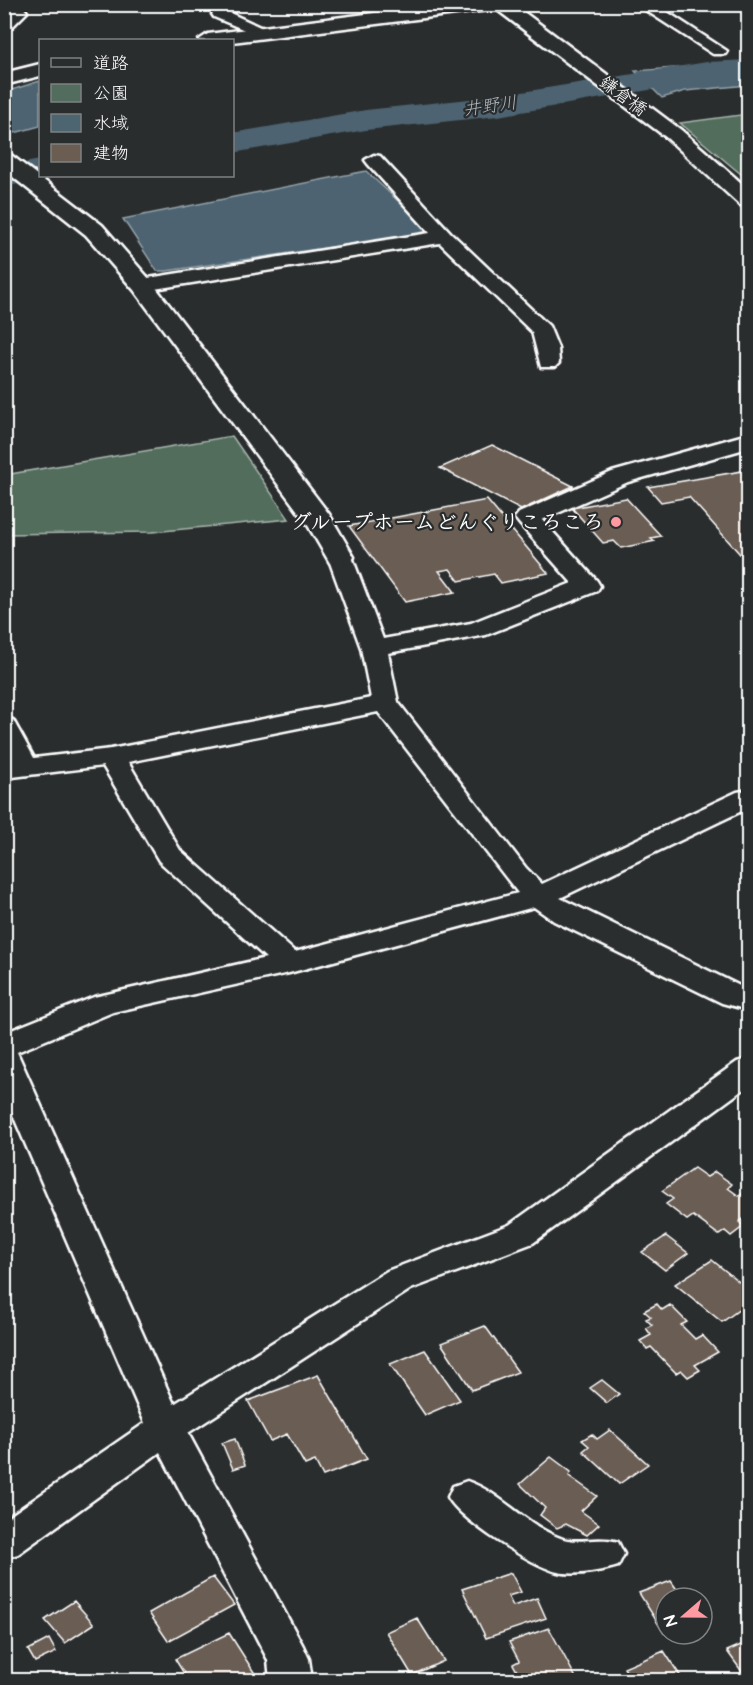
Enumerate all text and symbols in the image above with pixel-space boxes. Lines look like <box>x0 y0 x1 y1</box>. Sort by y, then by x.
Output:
legend <box>39 39 234 177</box>
text: 道路 <box>93 51 129 76</box>
street label: 鎌倉橋 <box>594 70 652 122</box>
text: 公園 <box>93 81 129 106</box>
water label: 井野川 <box>462 90 518 122</box>
text: 水域 <box>93 111 129 136</box>
text: 建物 <box>93 141 129 166</box>
place label: グループホームどんぐりころころ <box>291 508 604 537</box>
marker: グループホームどんぐりころころ <box>609 515 623 529</box>
north arrow <box>654 1586 714 1646</box>
text: N <box>659 1612 683 1629</box>

